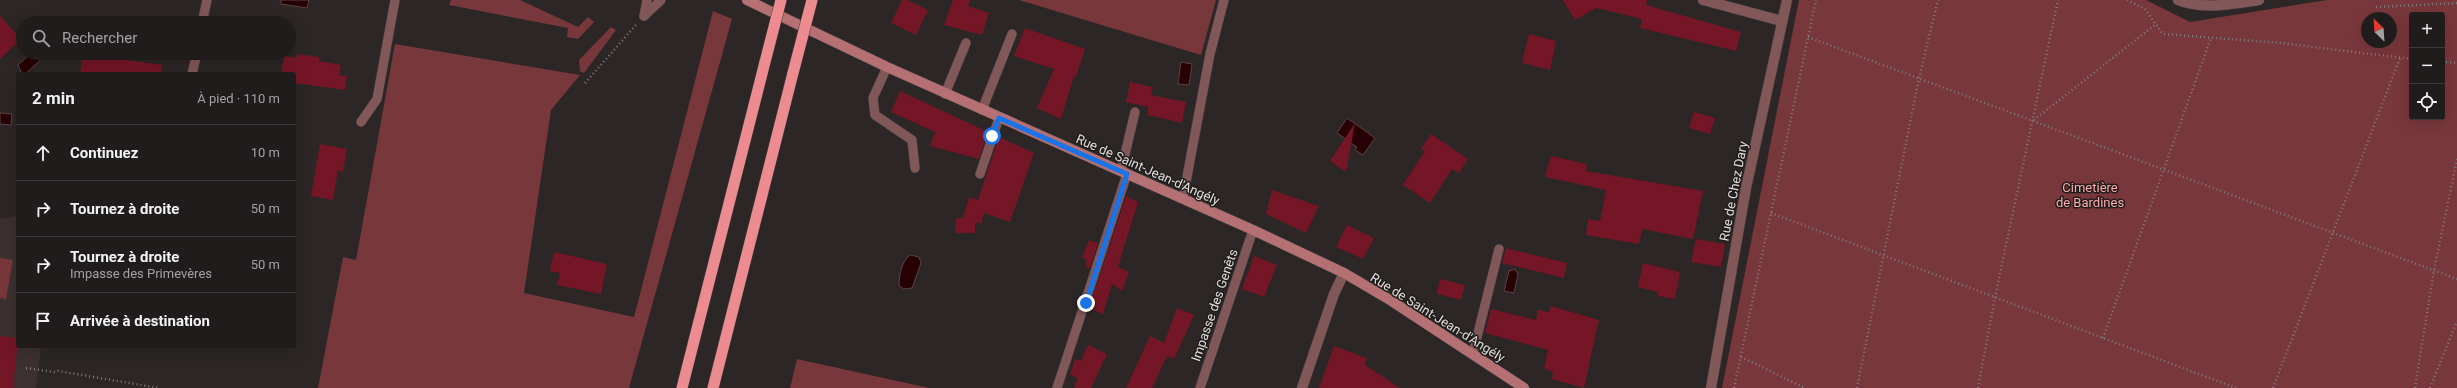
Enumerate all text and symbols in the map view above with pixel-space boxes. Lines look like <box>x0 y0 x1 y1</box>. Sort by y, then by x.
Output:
north arrow <box>2361 12 2397 48</box>
map controls <box>2409 12 2445 120</box>
button: + <box>2409 12 2445 48</box>
search box <box>16 16 296 60</box>
icon: search <box>30 27 52 49</box>
text: Rechercher <box>62 29 137 47</box>
button: − <box>2409 48 2445 84</box>
button: locate <box>2409 84 2445 120</box>
text: 2 min <box>32 88 75 108</box>
text: À pied · 110 m <box>197 91 280 106</box>
route start <box>983 127 1001 145</box>
street label: Rue de Saint-Jean-d'Angély <box>1074 131 1222 208</box>
street label: Rue de Chez Dary <box>1716 140 1751 242</box>
icon: ahead <box>32 142 54 164</box>
text: Continuez <box>70 144 138 162</box>
text: 10 m <box>251 145 280 160</box>
park label: Cimetière de Bardines <box>2056 180 2124 210</box>
icon: right <box>32 198 54 220</box>
text: Tournez à droite <box>70 200 179 218</box>
text: 50 m <box>251 201 280 216</box>
street label: Impasse des Genêts <box>1188 247 1241 363</box>
text: Tournez à droite <box>70 248 179 266</box>
icon: right <box>32 254 54 276</box>
text: 50 m <box>251 257 280 272</box>
text: Impasse des Primevères <box>70 266 212 281</box>
street label: Rue de Saint-Jean-d'Angély <box>1368 270 1508 365</box>
route end <box>1077 294 1095 312</box>
icon: arrive <box>32 310 54 332</box>
text: Arrivée à destination <box>70 312 210 330</box>

